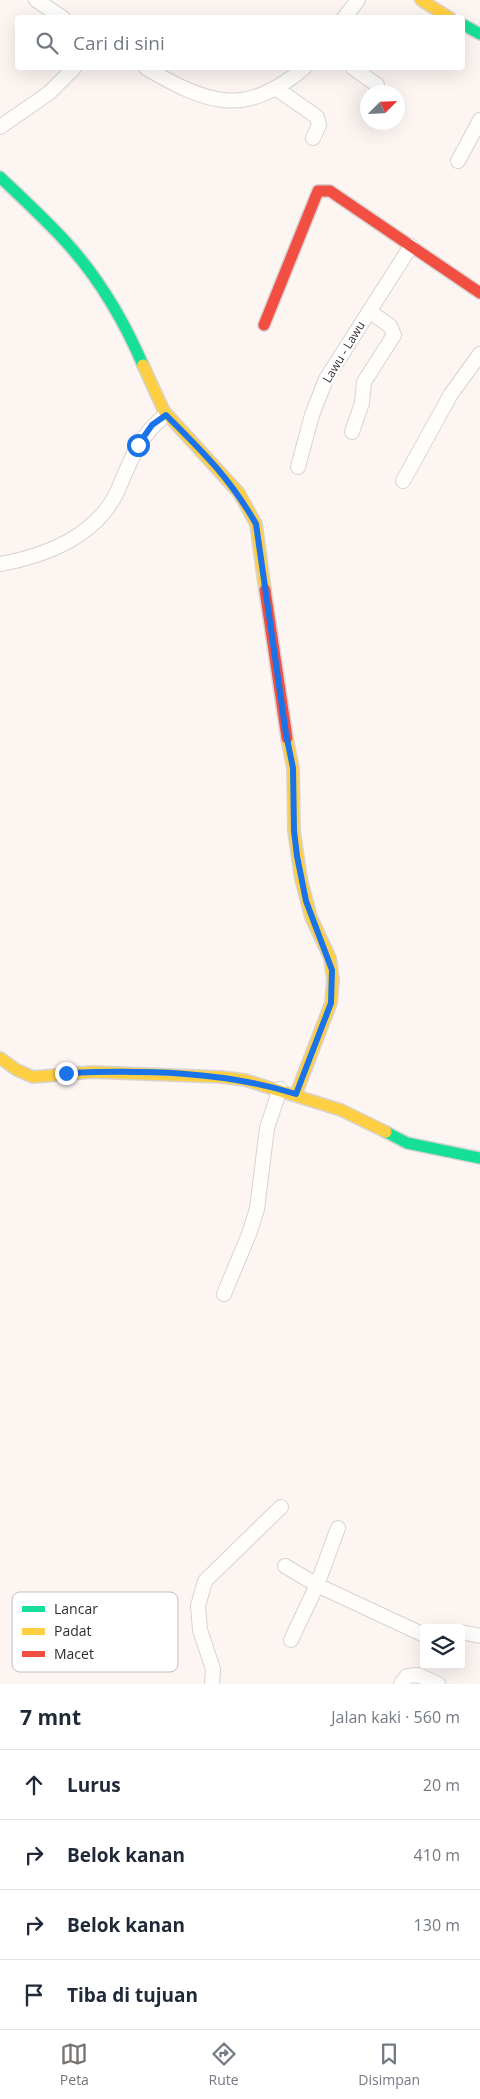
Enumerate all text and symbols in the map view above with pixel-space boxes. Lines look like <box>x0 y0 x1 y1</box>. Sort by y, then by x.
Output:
search box <box>15 15 465 70</box>
icon: search <box>33 29 61 57</box>
text: Cari di sini <box>73 30 165 56</box>
north arrow <box>360 85 405 130</box>
street label: Lawu - Lawu <box>318 318 369 386</box>
route start <box>127 434 150 457</box>
route end <box>55 1062 78 1085</box>
legend <box>12 1592 178 1672</box>
text: Lancar <box>54 1599 98 1618</box>
text: Padat <box>54 1621 92 1640</box>
map controls <box>420 1624 465 1669</box>
button: layers <box>420 1624 465 1669</box>
text: Macet <box>54 1644 94 1663</box>
text: 7 mnt <box>20 1703 81 1731</box>
text: Jalan kaki · 560 m <box>331 1706 460 1728</box>
icon: ahead <box>20 1771 48 1799</box>
text: Lurus <box>67 1772 121 1798</box>
text: 20 m <box>423 1774 460 1796</box>
icon: right <box>20 1841 48 1869</box>
text: Belok kanan <box>67 1842 185 1868</box>
text: 410 m <box>414 1844 460 1866</box>
icon: right <box>20 1911 48 1939</box>
text: Belok kanan <box>67 1912 185 1938</box>
text: 130 m <box>414 1914 460 1936</box>
icon: arrive <box>20 1981 48 2009</box>
text: Tiba di tujuan <box>67 1982 198 2008</box>
tab: Peta <box>60 2040 89 2089</box>
tab: Rute <box>209 2040 239 2089</box>
tab: Disimpan <box>358 2040 420 2089</box>

